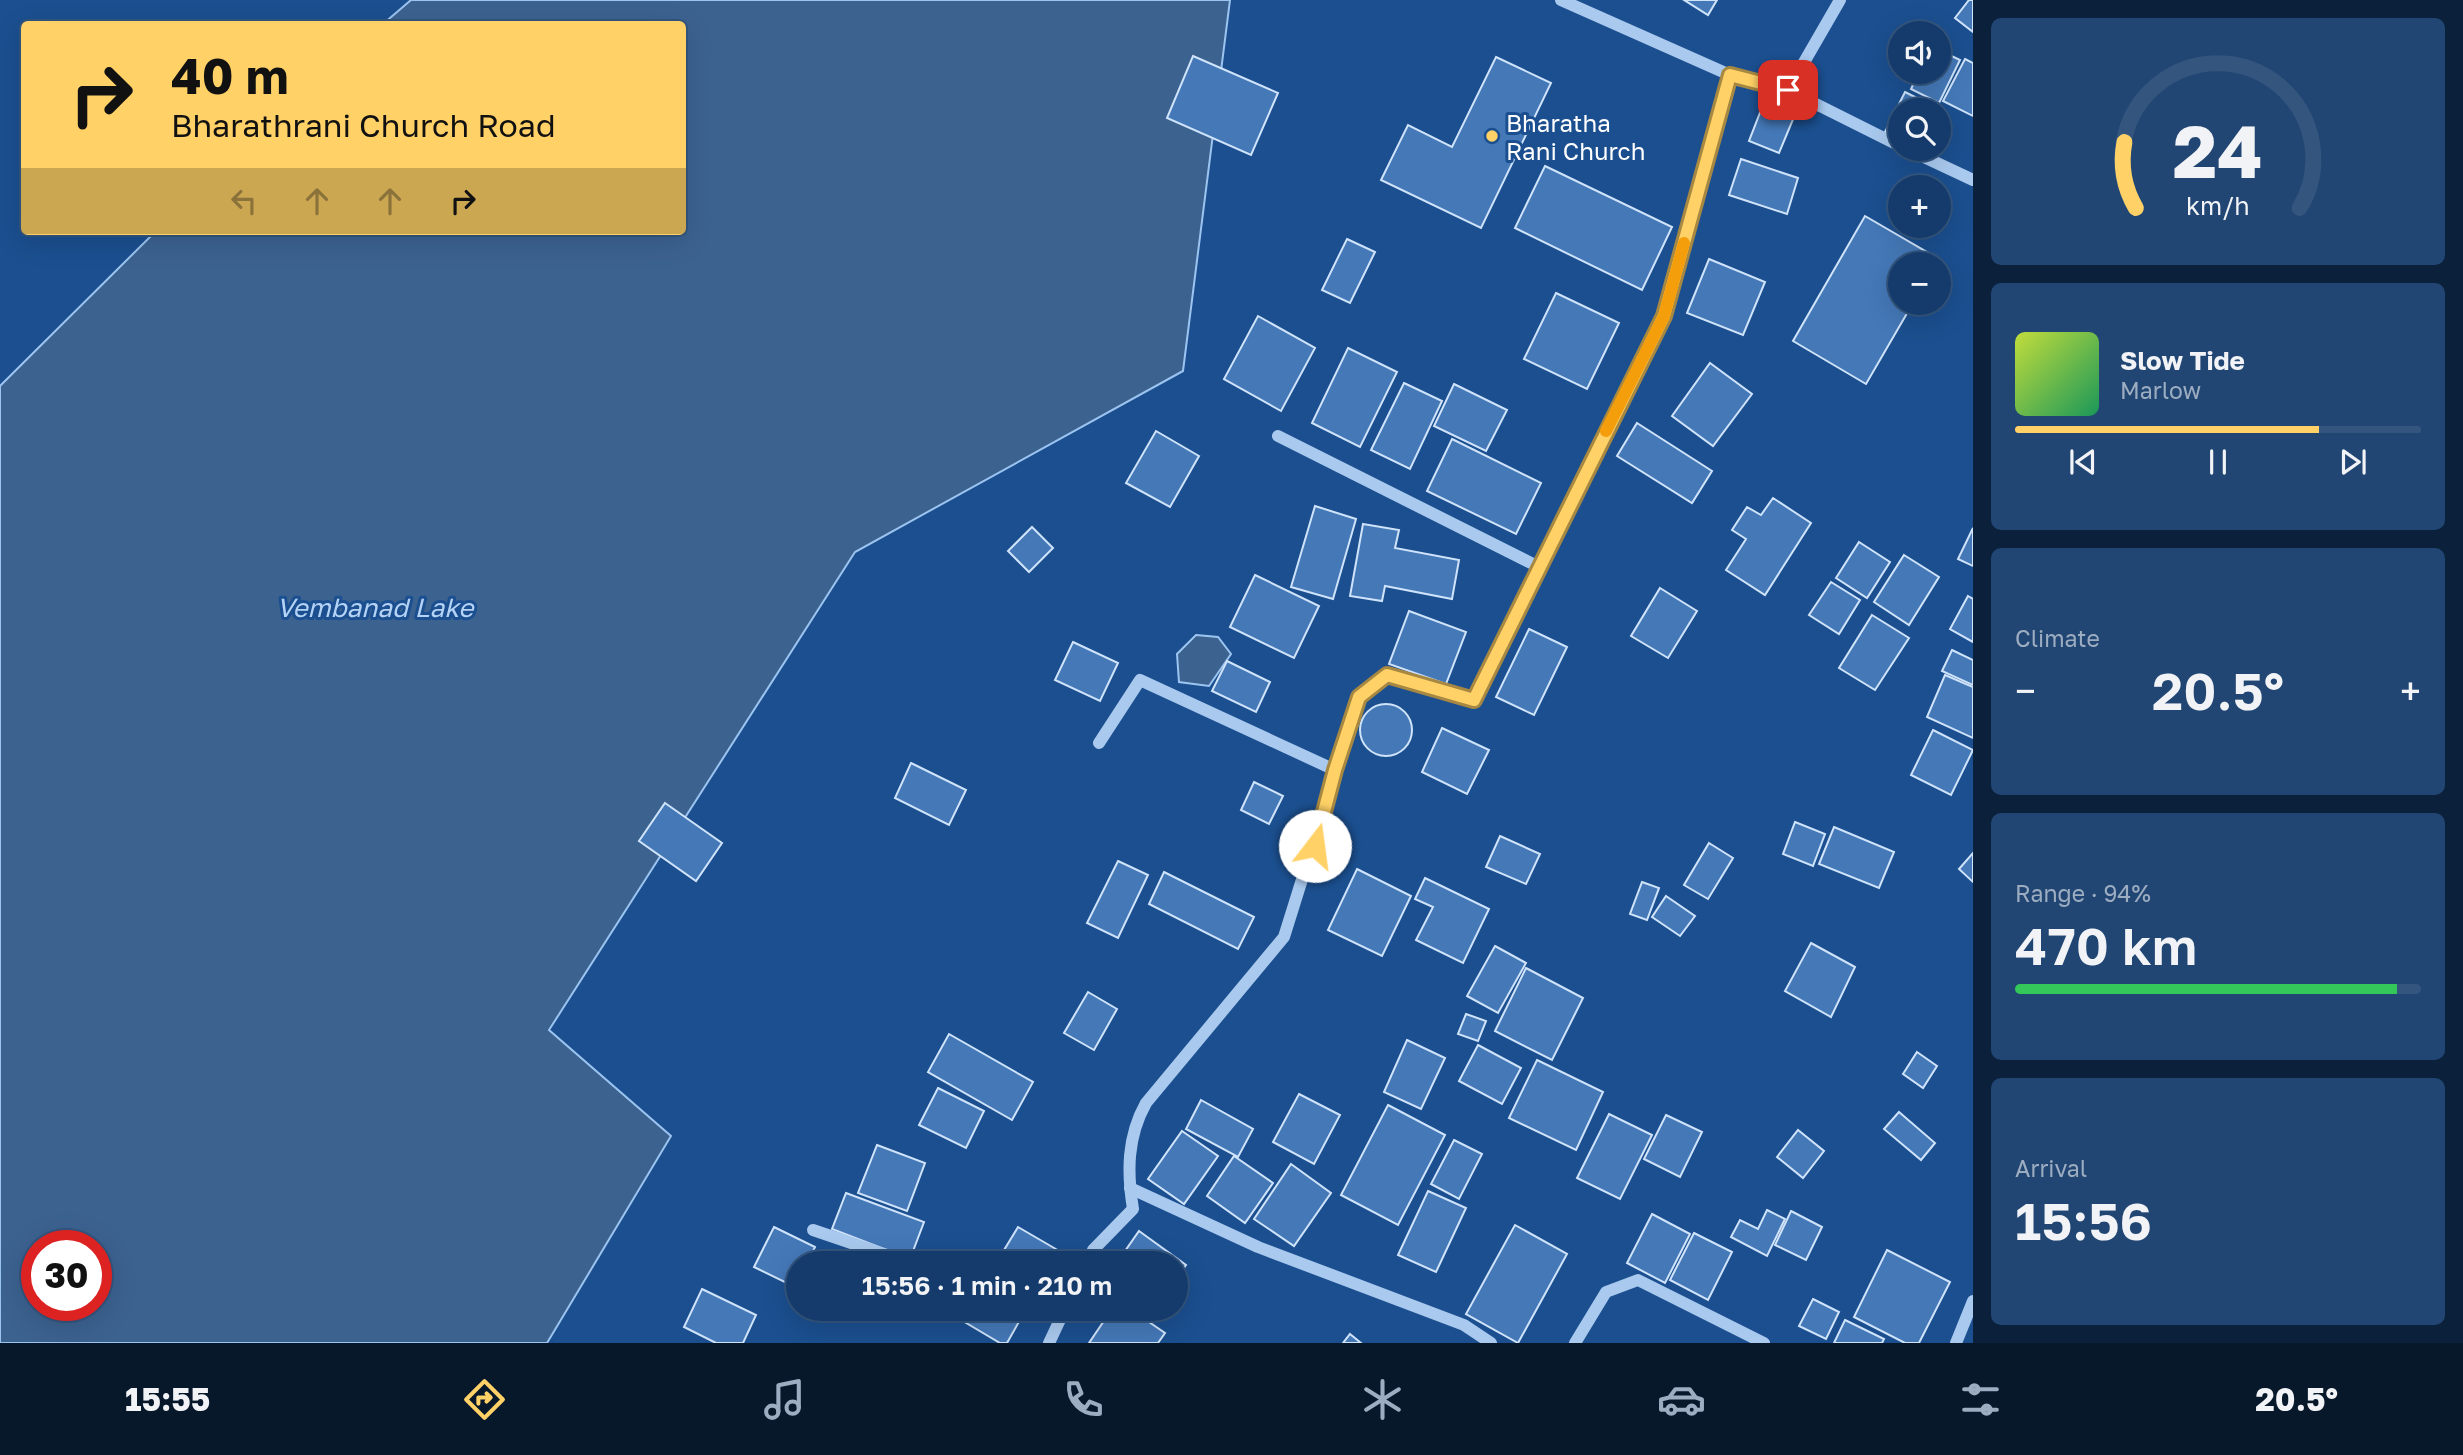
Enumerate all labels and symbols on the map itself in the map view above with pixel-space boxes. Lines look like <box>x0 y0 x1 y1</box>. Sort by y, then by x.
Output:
pin <box>1758 60 1818 120</box>
place label: Bharatha Rani Church <box>1506 108 1645 165</box>
marker: Bharatha Rani Church <box>1484 128 1500 144</box>
water label: Vembanad Lake <box>277 592 475 623</box>
position arrow <box>1278 809 1352 883</box>
speed limit sign: 30 <box>21 1230 112 1321</box>

